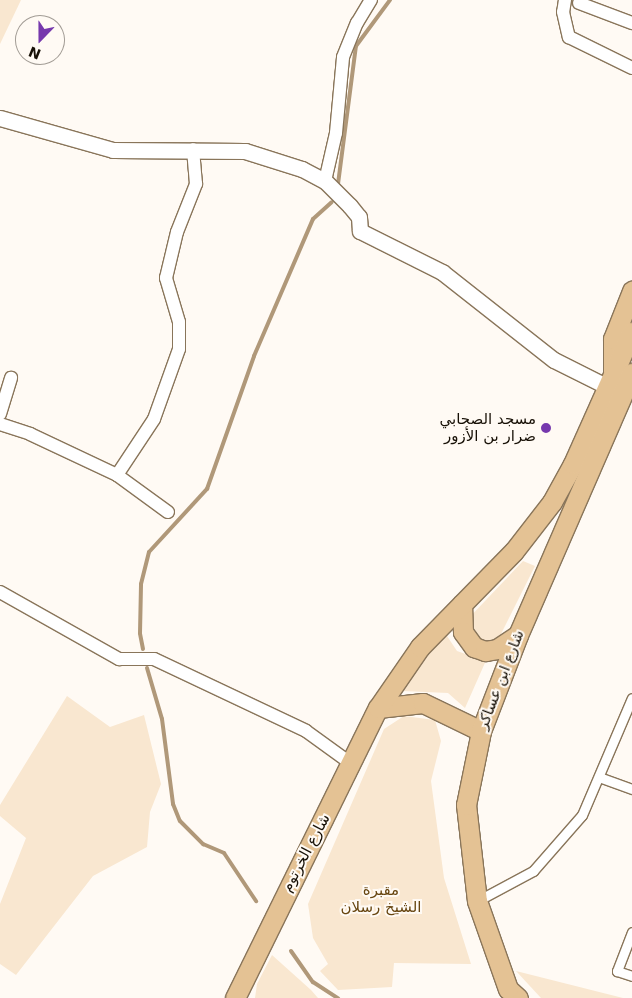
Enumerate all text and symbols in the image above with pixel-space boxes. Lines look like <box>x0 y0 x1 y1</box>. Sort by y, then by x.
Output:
north arrow <box>15 15 65 65</box>
text: N <box>26 43 43 63</box>
place label: مسجد الصحابي ضرار بن الأزور <box>440 410 536 445</box>
marker: مسجد الصحابي ضرار بن الأزور <box>540 422 552 434</box>
street label: شارع ابن عساكر <box>474 628 528 732</box>
street label: شارع الخرتوم <box>278 811 334 895</box>
park label: مقبرة الشيخ رسلان <box>341 881 421 916</box>

